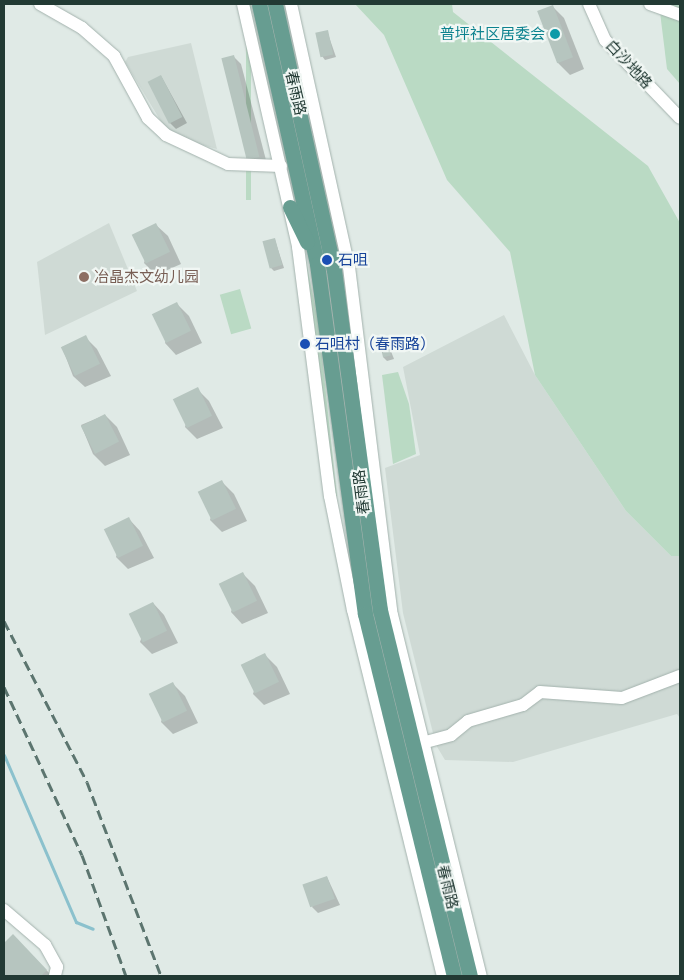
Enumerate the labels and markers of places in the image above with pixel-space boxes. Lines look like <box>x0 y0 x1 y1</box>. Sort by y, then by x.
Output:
place label: 普坪社区居委会 <box>440 25 545 43</box>
marker: 普坪社区居委会 <box>549 28 561 40</box>
place label: 石咀 <box>338 251 368 269</box>
marker: 石咀 <box>320 253 334 267</box>
place label: 冶晶杰文幼儿园 <box>94 268 199 286</box>
marker: 冶晶杰文幼儿园 <box>78 271 90 283</box>
place label: 石咀村（春雨路） <box>315 335 435 353</box>
marker: 石咀村（春雨路） <box>299 338 311 350</box>

